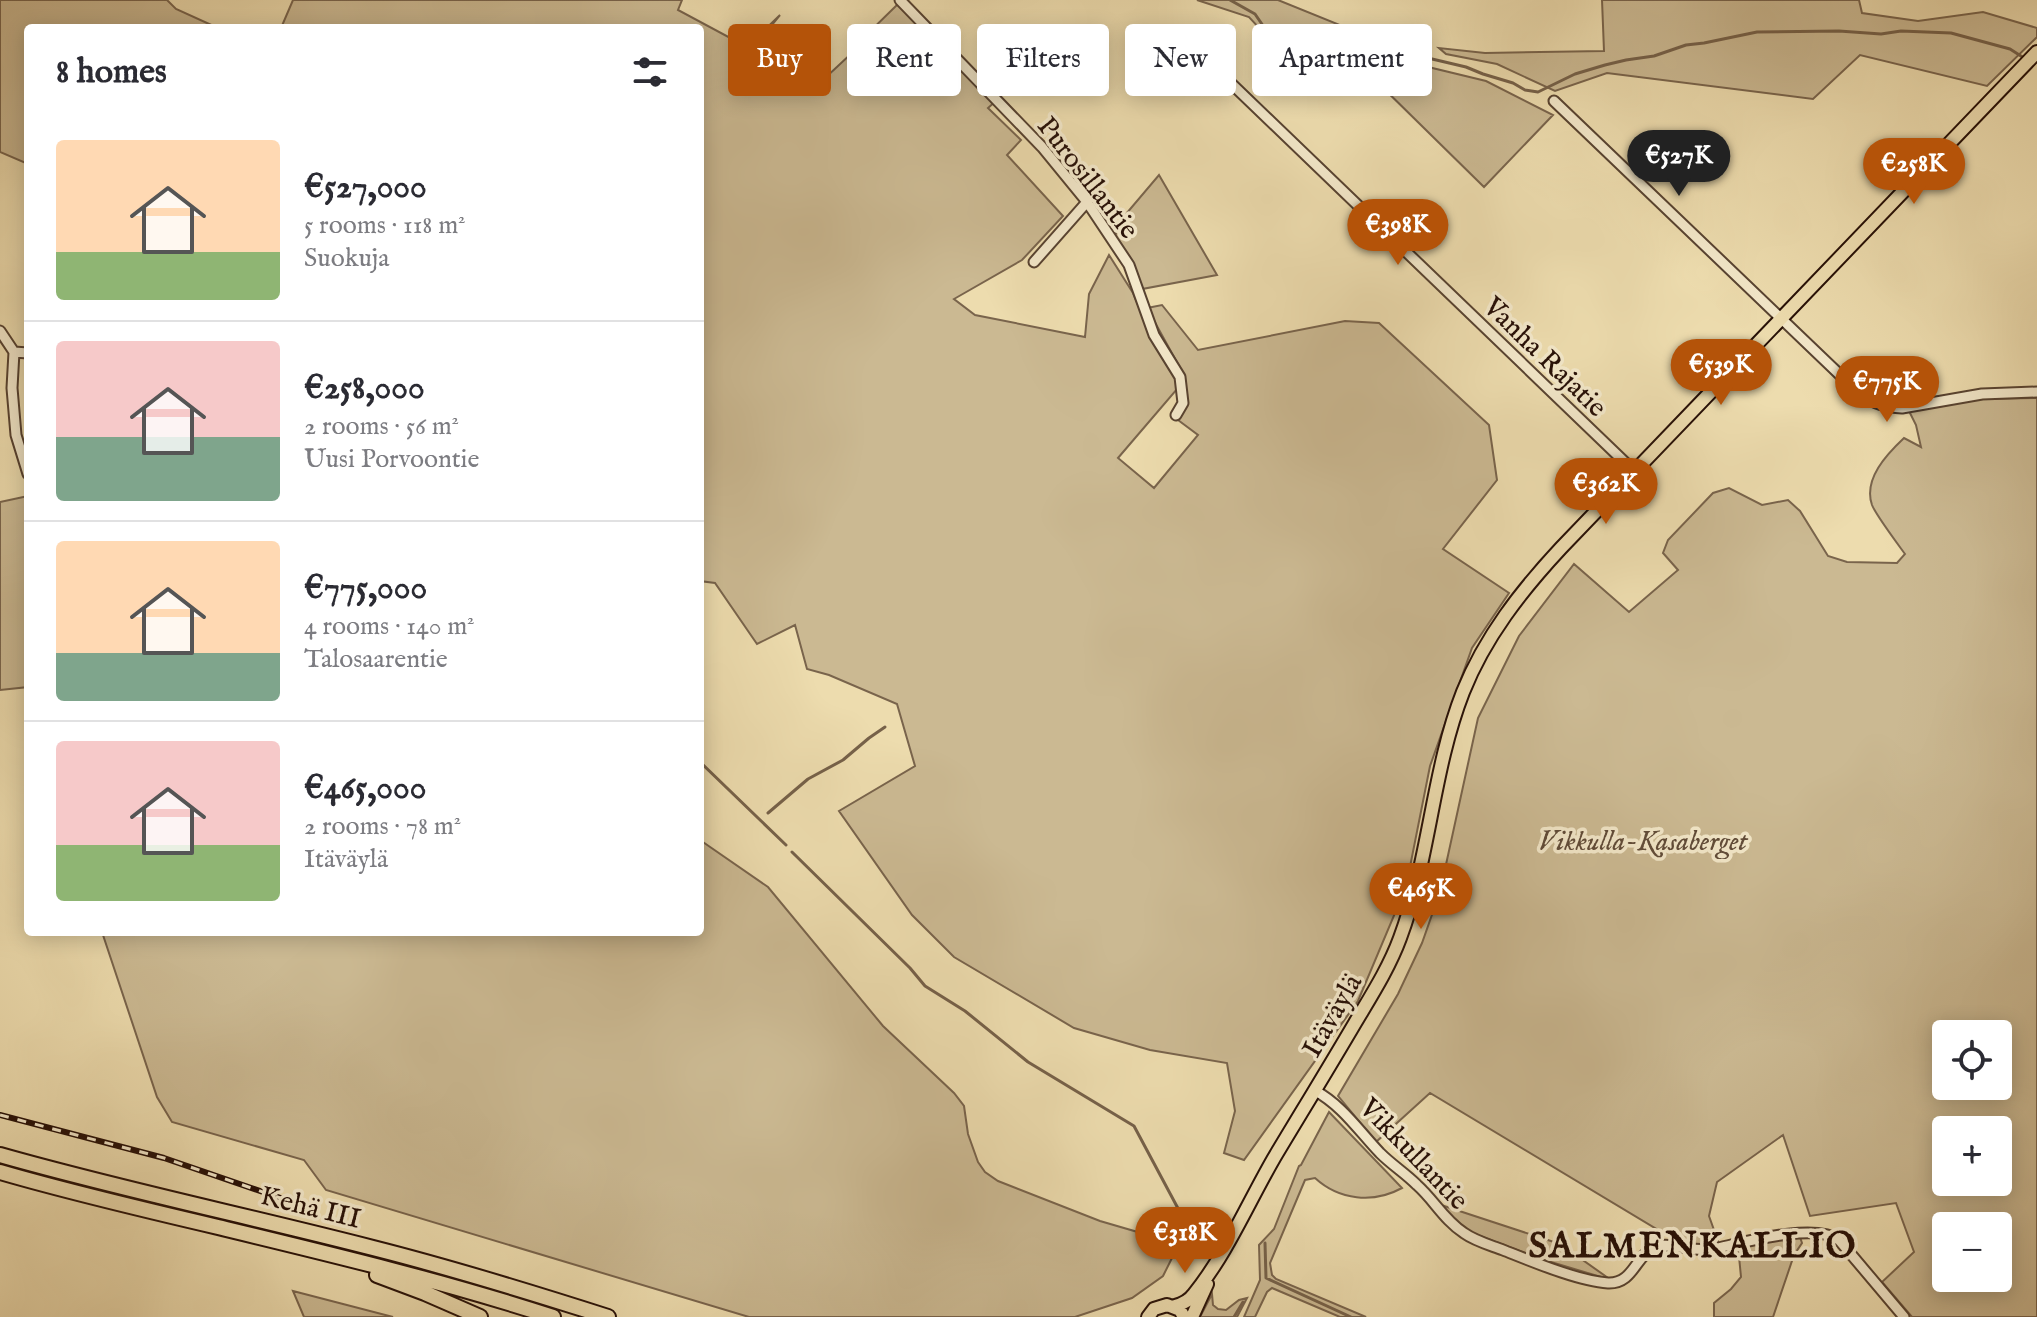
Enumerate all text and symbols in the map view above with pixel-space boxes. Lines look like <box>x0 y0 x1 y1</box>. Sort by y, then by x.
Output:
chip: Buy <box>728 24 831 96</box>
chip: Rent <box>847 24 961 96</box>
chip: Filters <box>977 24 1109 96</box>
chip: New <box>1125 24 1236 96</box>
chip: Apartment <box>1252 24 1432 96</box>
icon: filters <box>628 50 672 94</box>
text: 8 homes <box>56 51 167 94</box>
street label: Purosillantie <box>1028 110 1146 247</box>
pin: €527K <box>1623 130 1735 198</box>
pin: €258K <box>1858 138 1970 206</box>
text: €527K <box>1645 139 1713 172</box>
text: €258K <box>1881 147 1947 180</box>
text: €527,000 <box>304 166 427 209</box>
icon: home <box>120 172 216 268</box>
pin: €398K <box>1342 199 1454 267</box>
text: €398K <box>1365 208 1431 241</box>
text: 5 rooms · 118 m² <box>304 209 466 242</box>
text: Suokuja <box>304 242 389 275</box>
street label: Vanha Rajatie <box>1474 289 1614 426</box>
pin: €539K <box>1665 339 1777 407</box>
text: €539K <box>1689 348 1753 381</box>
pin: €775K <box>1831 356 1943 424</box>
text: €775K <box>1853 365 1921 398</box>
text: €258,000 <box>304 367 425 410</box>
icon: home <box>120 373 216 469</box>
text: 2 rooms · 56 m² <box>304 410 459 443</box>
text: Uusi Porvoontie <box>304 443 479 476</box>
pin: €362K <box>1550 458 1662 526</box>
text: €362K <box>1573 467 1639 500</box>
text: €775,000 <box>304 567 427 610</box>
icon: home <box>120 573 216 669</box>
text: 4 rooms · 140 m² <box>304 610 475 643</box>
text: Talosaarentie <box>304 643 448 676</box>
text: €465,000 <box>304 767 426 810</box>
icon: home <box>120 773 216 869</box>
text: 2 rooms · 78 m² <box>304 810 461 843</box>
park label: Vikkulla-Kasaberget <box>1538 825 1749 860</box>
text: Itäväylä <box>304 843 388 876</box>
pin: €465K <box>1365 863 1477 931</box>
text: €465K <box>1387 872 1455 905</box>
street label: Itäväylä <box>1295 967 1371 1064</box>
map controls <box>1932 1020 2012 1292</box>
button: locate <box>1932 1020 2012 1100</box>
street label: Vikkullantie <box>1350 1091 1475 1218</box>
button: + <box>1932 1116 2012 1196</box>
street label: Kehä III <box>257 1179 364 1238</box>
pin: €318K <box>1129 1207 1241 1275</box>
button: − <box>1932 1212 2012 1292</box>
text: €318K <box>1153 1216 1217 1249</box>
district label: SALMENKALLIO <box>1529 1224 1857 1270</box>

